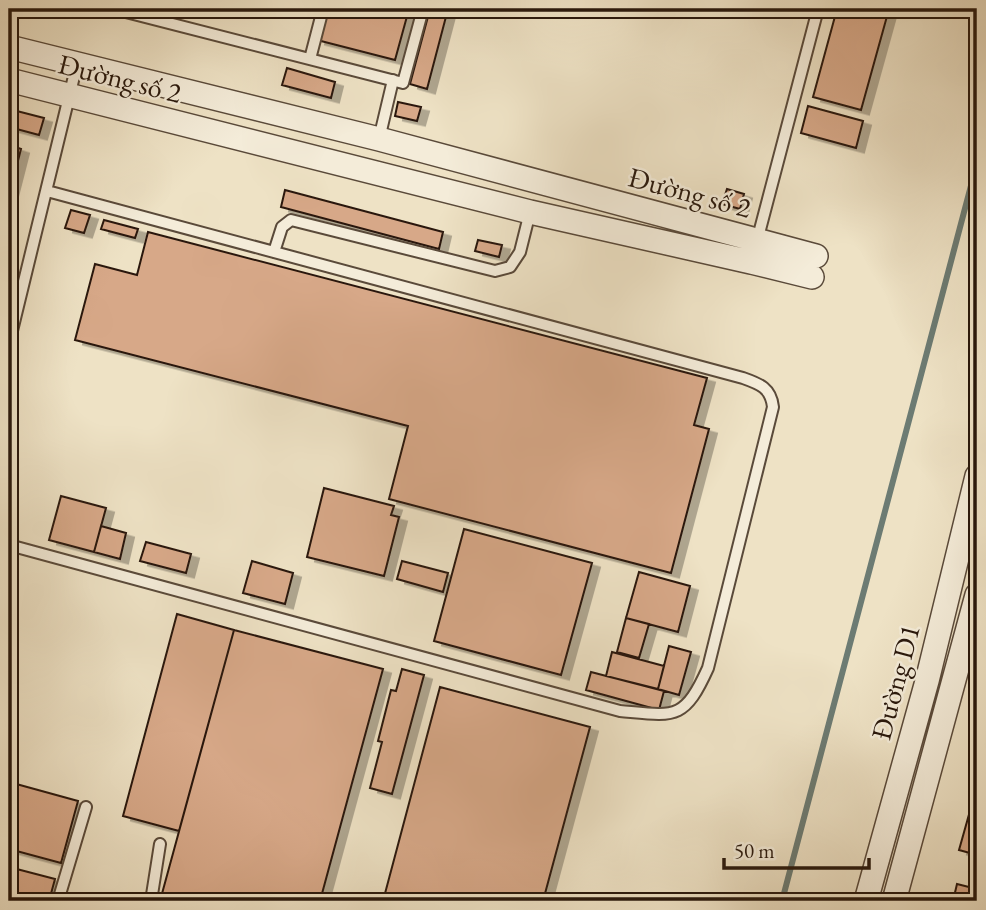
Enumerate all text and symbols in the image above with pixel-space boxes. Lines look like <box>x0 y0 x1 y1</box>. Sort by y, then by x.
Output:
street label: Đường số 2 <box>55 45 186 111</box>
street label: Đường số 2 <box>625 158 756 226</box>
street label: Đường D1 <box>862 620 928 744</box>
scale bar <box>724 826 869 870</box>
text: 50 m <box>734 837 775 864</box>

